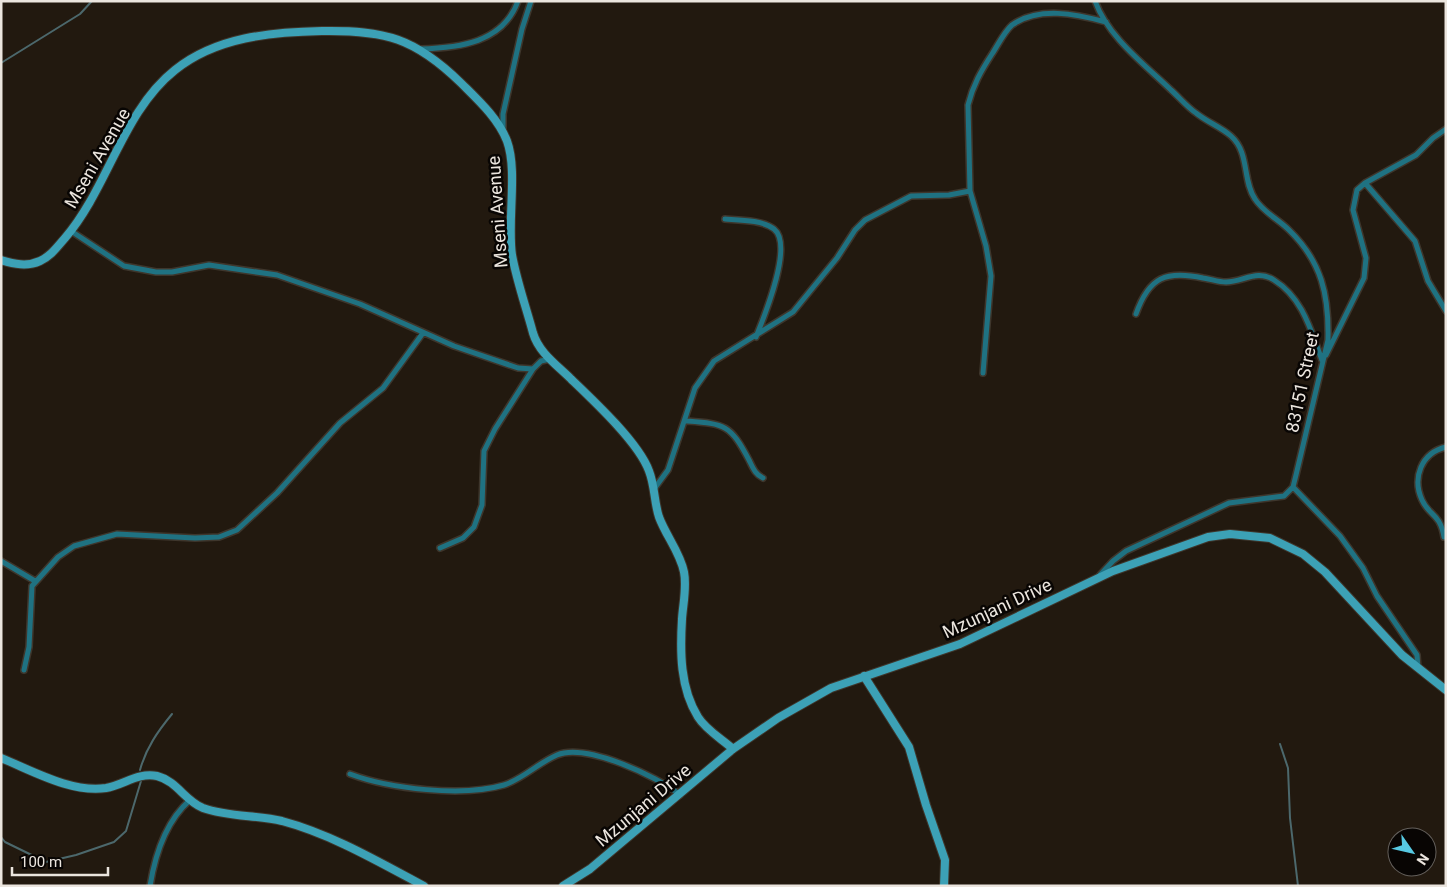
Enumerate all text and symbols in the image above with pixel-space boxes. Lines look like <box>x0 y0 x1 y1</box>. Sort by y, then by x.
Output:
street label: Mseni Avenue <box>60 104 134 212</box>
street label: Mseni Avenue <box>483 155 511 269</box>
street label: 83151 Street <box>1281 330 1323 434</box>
street label: Mzunjani Drive <box>939 574 1055 642</box>
street label: Mzunjani Drive <box>591 759 695 851</box>
north arrow <box>1387 827 1437 877</box>
scale bar <box>12 844 109 876</box>
text: N <box>1413 851 1432 868</box>
text: 100 m <box>20 853 62 871</box>

